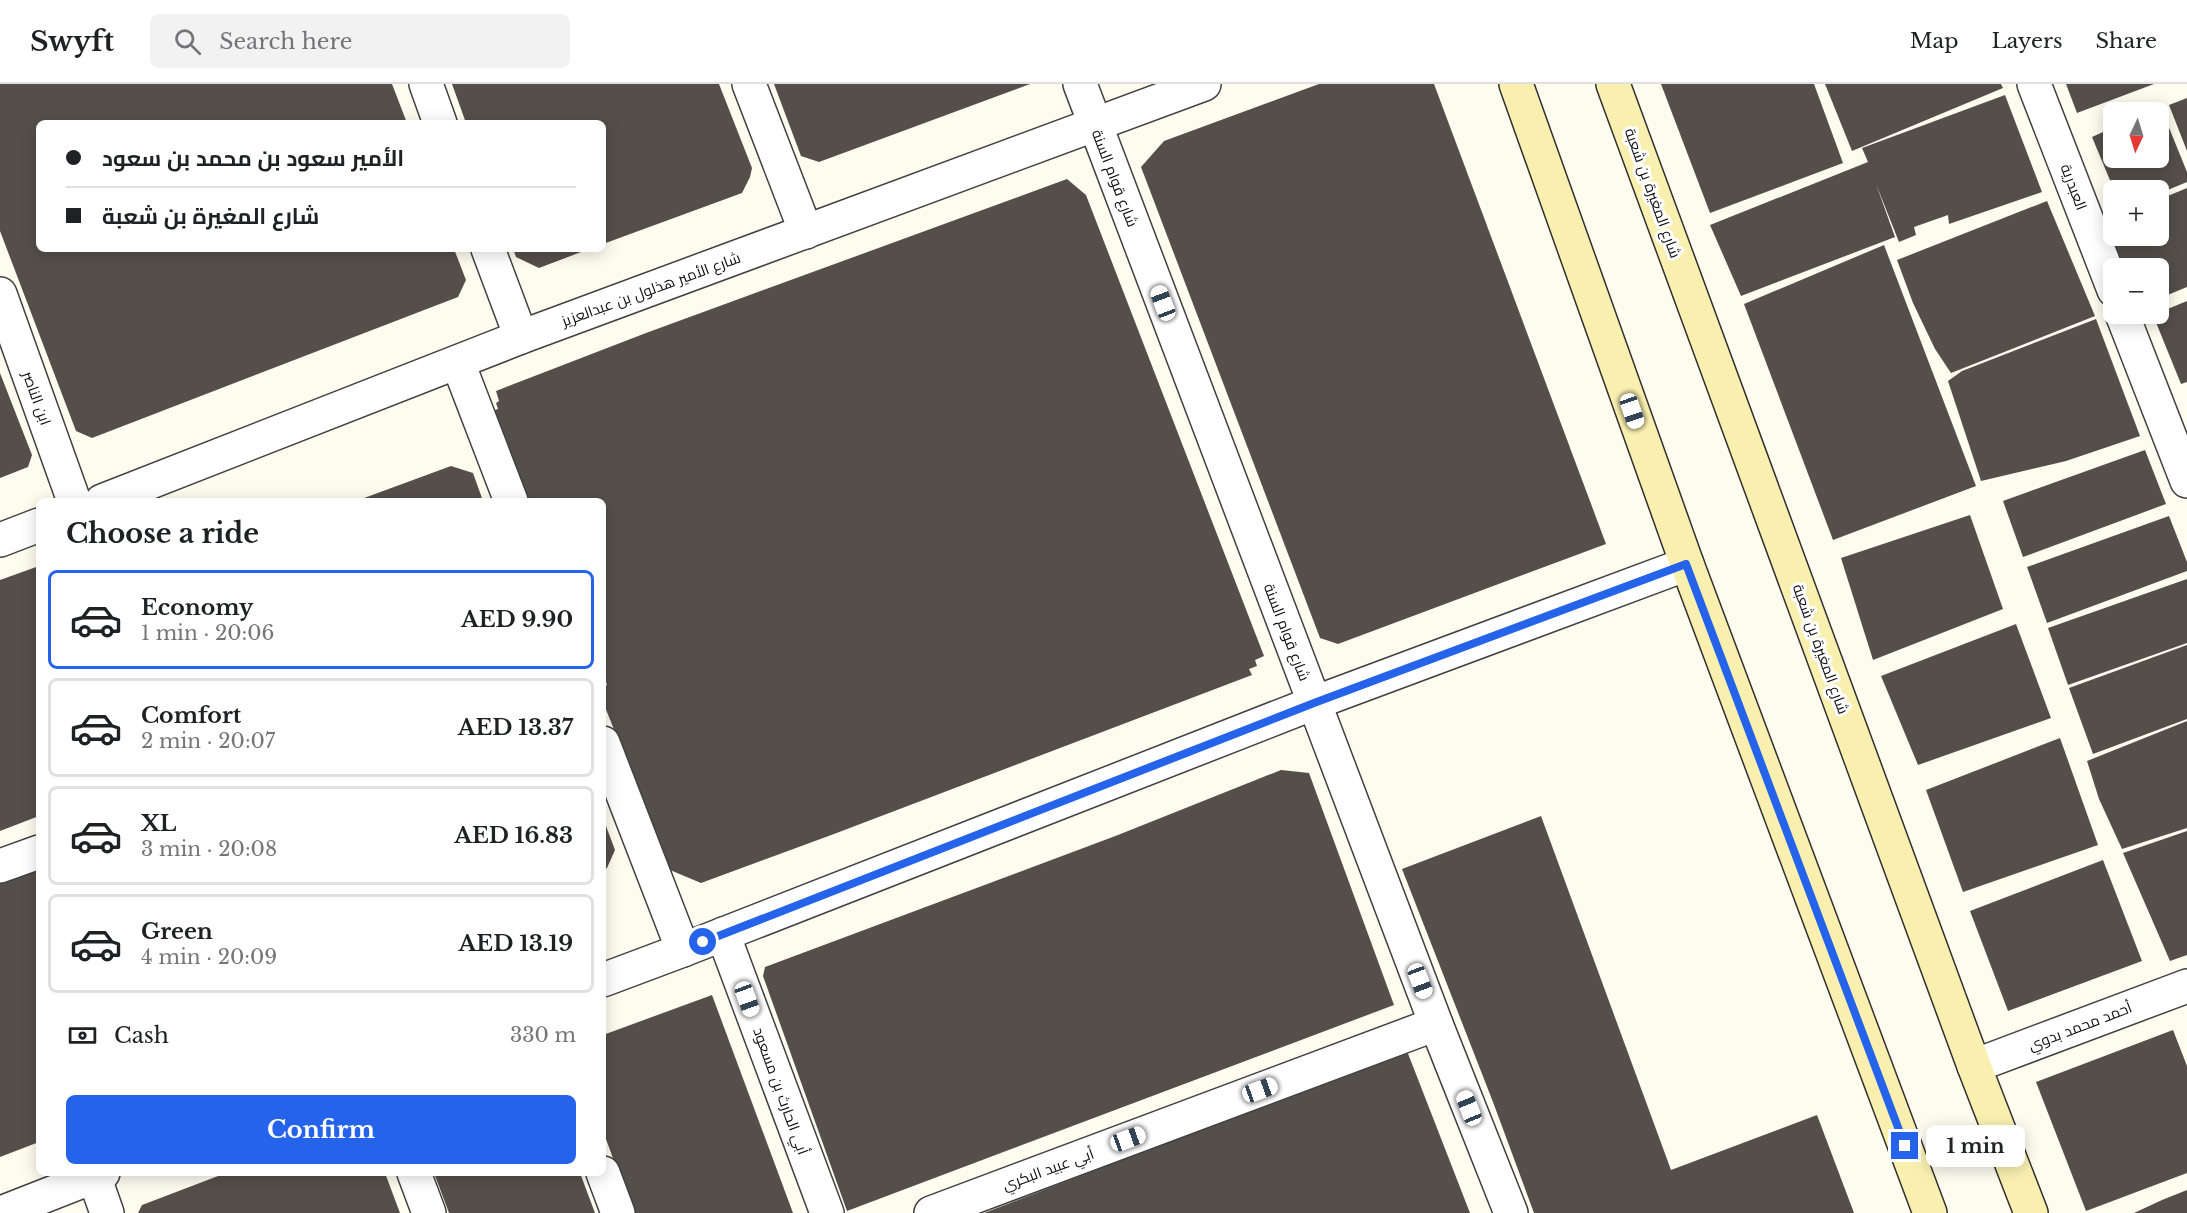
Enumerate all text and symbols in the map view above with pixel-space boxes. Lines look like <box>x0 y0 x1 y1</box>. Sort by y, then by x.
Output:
search box <box>150 14 570 68</box>
text: Swyft <box>30 24 114 59</box>
icon: search <box>171 25 204 58</box>
text: Search here <box>219 28 352 55</box>
text: Map <box>1910 28 1959 54</box>
text: Layers <box>1992 28 2063 54</box>
text: Share <box>2096 28 2157 54</box>
north arrow <box>2103 102 2169 168</box>
map controls <box>2103 102 2169 324</box>
street label: شارع المغيرة بن شعبة <box>1619 125 1685 261</box>
street label: شارع قوام السنة <box>1086 127 1142 230</box>
text: الأمير سعود بن محمد بن سعود <box>102 145 404 172</box>
street label: العبدرية <box>2057 161 2091 213</box>
button: + <box>2103 180 2169 246</box>
text: شارع المغيرة بن شعبة <box>102 203 319 230</box>
street label: شارع الأمير هذلول بن عبدالعزيز <box>558 248 744 332</box>
button: − <box>2103 258 2169 324</box>
car <box>1148 283 1178 323</box>
street label: ابن الناصر <box>17 367 56 428</box>
car <box>1618 391 1646 431</box>
text: Choose a ride <box>66 517 259 550</box>
street label: شارع قوام السنة <box>1258 581 1314 684</box>
street label: شارع المغيرة بن شعبة <box>1787 581 1853 717</box>
icon: car <box>69 593 123 647</box>
text: Economy <box>141 594 253 621</box>
text: AED 9.90 <box>461 606 573 633</box>
text: 1 min · 20:06 <box>141 621 274 645</box>
icon: car <box>69 701 123 755</box>
text: Comfort <box>141 702 241 729</box>
text: AED 13.37 <box>458 714 573 741</box>
text: 2 min · 20:07 <box>141 729 275 753</box>
icon: car <box>69 809 123 863</box>
text: XL <box>141 810 176 837</box>
text: AED 16.83 <box>454 822 573 849</box>
text: 3 min · 20:08 <box>141 837 277 861</box>
icon: car <box>69 917 123 971</box>
text: Green <box>141 918 213 945</box>
route start <box>689 928 716 955</box>
text: AED 13.19 <box>459 930 573 957</box>
text: 4 min · 20:09 <box>141 945 277 969</box>
car <box>1405 961 1435 1001</box>
car <box>732 979 762 1019</box>
street label: أحمد محمد بدوي <box>2025 997 2136 1057</box>
icon: cash <box>66 1019 99 1052</box>
text: Cash <box>114 1022 169 1049</box>
text: 330 m <box>510 1023 576 1047</box>
street label: أبي الحارث بن مسعود <box>746 1025 813 1158</box>
car <box>1240 1075 1280 1105</box>
car <box>1454 1088 1484 1128</box>
button: Confirm <box>66 1095 576 1164</box>
car <box>1108 1124 1148 1154</box>
callout: 1 min <box>1926 1125 2025 1167</box>
route end <box>1891 1132 1918 1159</box>
text: 1 min <box>1947 1134 2004 1158</box>
street label: أبي عبيد البكري <box>1000 1144 1097 1197</box>

